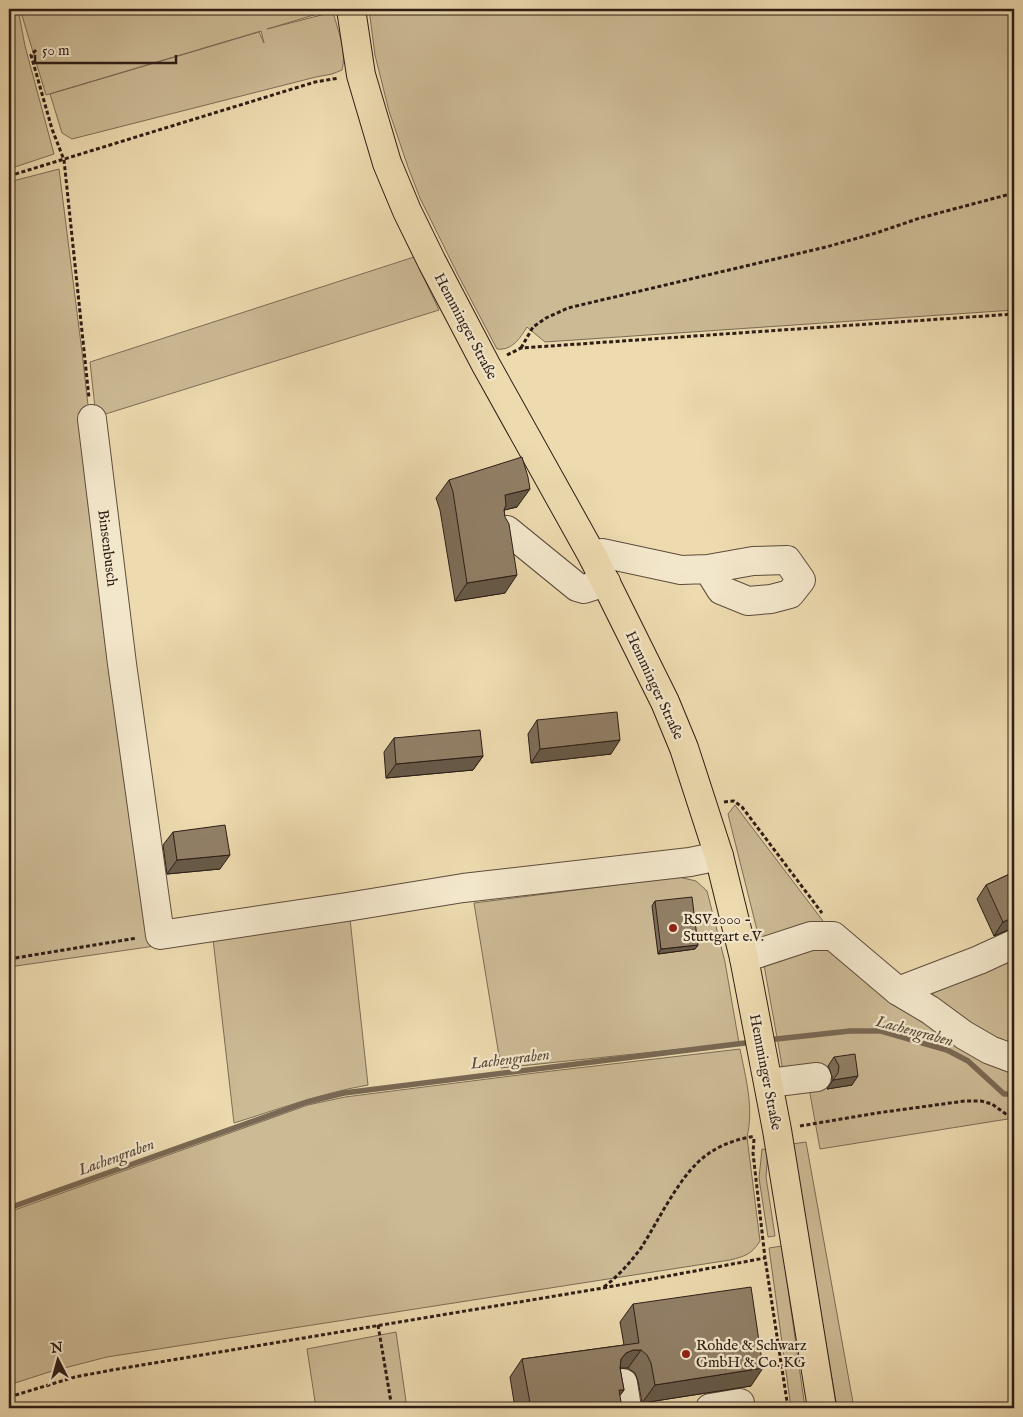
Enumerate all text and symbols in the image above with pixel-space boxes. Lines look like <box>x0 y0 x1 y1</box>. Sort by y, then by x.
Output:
scale bar <box>35 32 176 64</box>
text: 50 m <box>42 41 70 60</box>
street label: Hemminger Straße <box>429 270 502 383</box>
street label: Binsenbusch <box>93 508 122 588</box>
street label: Hemminger Straße <box>621 628 688 743</box>
place label: RSV2000 - Stuttgart e.V. <box>683 910 764 946</box>
marker: RSV2000 - Stuttgart e.V. <box>667 922 679 934</box>
street label: Hemminger Straße <box>745 1012 786 1132</box>
water label: Lachengraben <box>873 1012 955 1052</box>
water label: Lachengraben <box>469 1045 551 1075</box>
water label: Lachengraben <box>75 1135 157 1181</box>
north arrow <box>32 1334 82 1384</box>
place label: Rohde & Schwarz GmbH & Co. KG <box>696 1336 807 1372</box>
text: N <box>49 1338 64 1358</box>
marker: Rohde & Schwarz GmbH & Co. KG <box>680 1348 692 1360</box>

